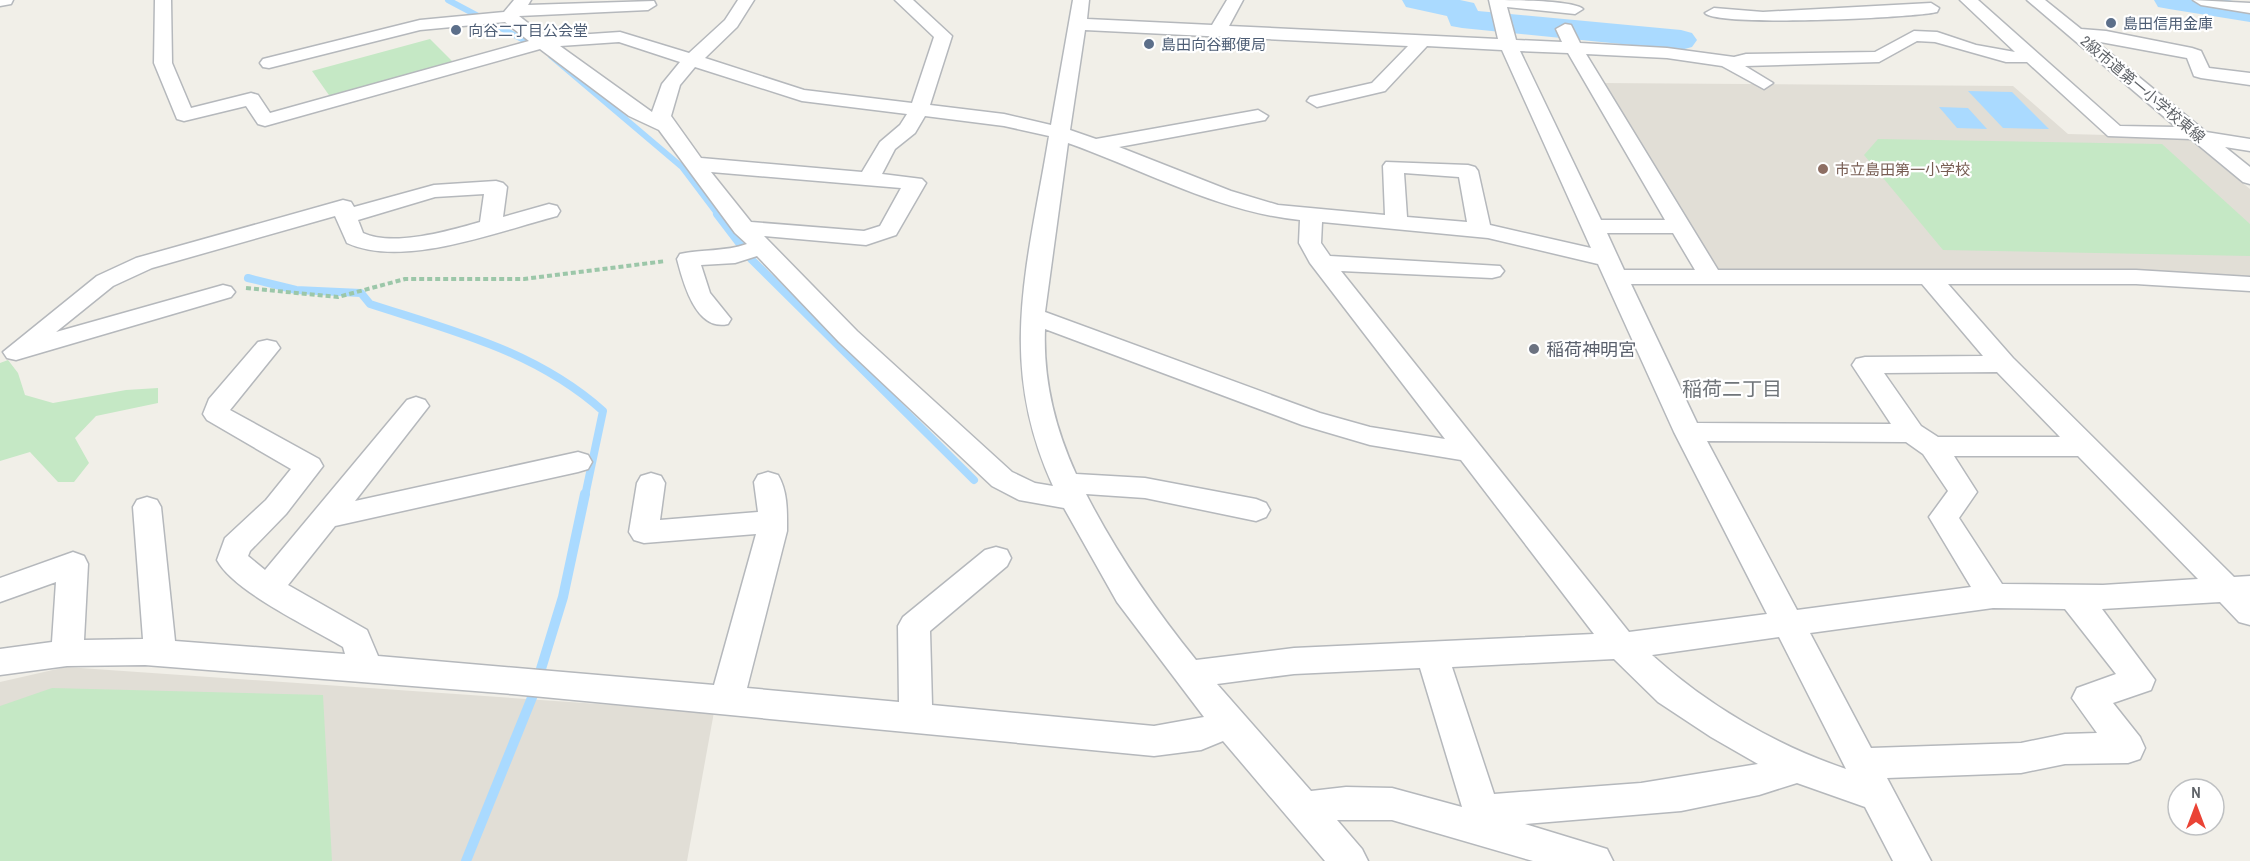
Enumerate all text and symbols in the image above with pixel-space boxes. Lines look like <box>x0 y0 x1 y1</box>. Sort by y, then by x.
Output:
place label: 島田信用金庫 <box>2123 13 2213 34</box>
marker: 島田信用金庫 <box>2104 16 2118 30</box>
place label: 向谷二丁目公会堂 <box>468 20 588 41</box>
marker: 向谷二丁目公会堂 <box>449 23 463 37</box>
street label: 2級市道第一小学校東線 <box>2076 31 2210 147</box>
place label: 島田向谷郵便局 <box>1161 34 1266 55</box>
marker: 島田向谷郵便局 <box>1142 37 1156 51</box>
place label: 市立島田第一小学校 <box>1835 159 1970 180</box>
marker: 市立島田第一小学校 <box>1816 162 1830 176</box>
place label: 稲荷神明宮 <box>1546 337 1636 362</box>
marker: 稲荷神明宮 <box>1527 342 1541 356</box>
district label: 稲荷二丁目 <box>1682 375 1782 402</box>
north arrow <box>2166 777 2226 837</box>
text: N <box>2191 781 2201 803</box>

